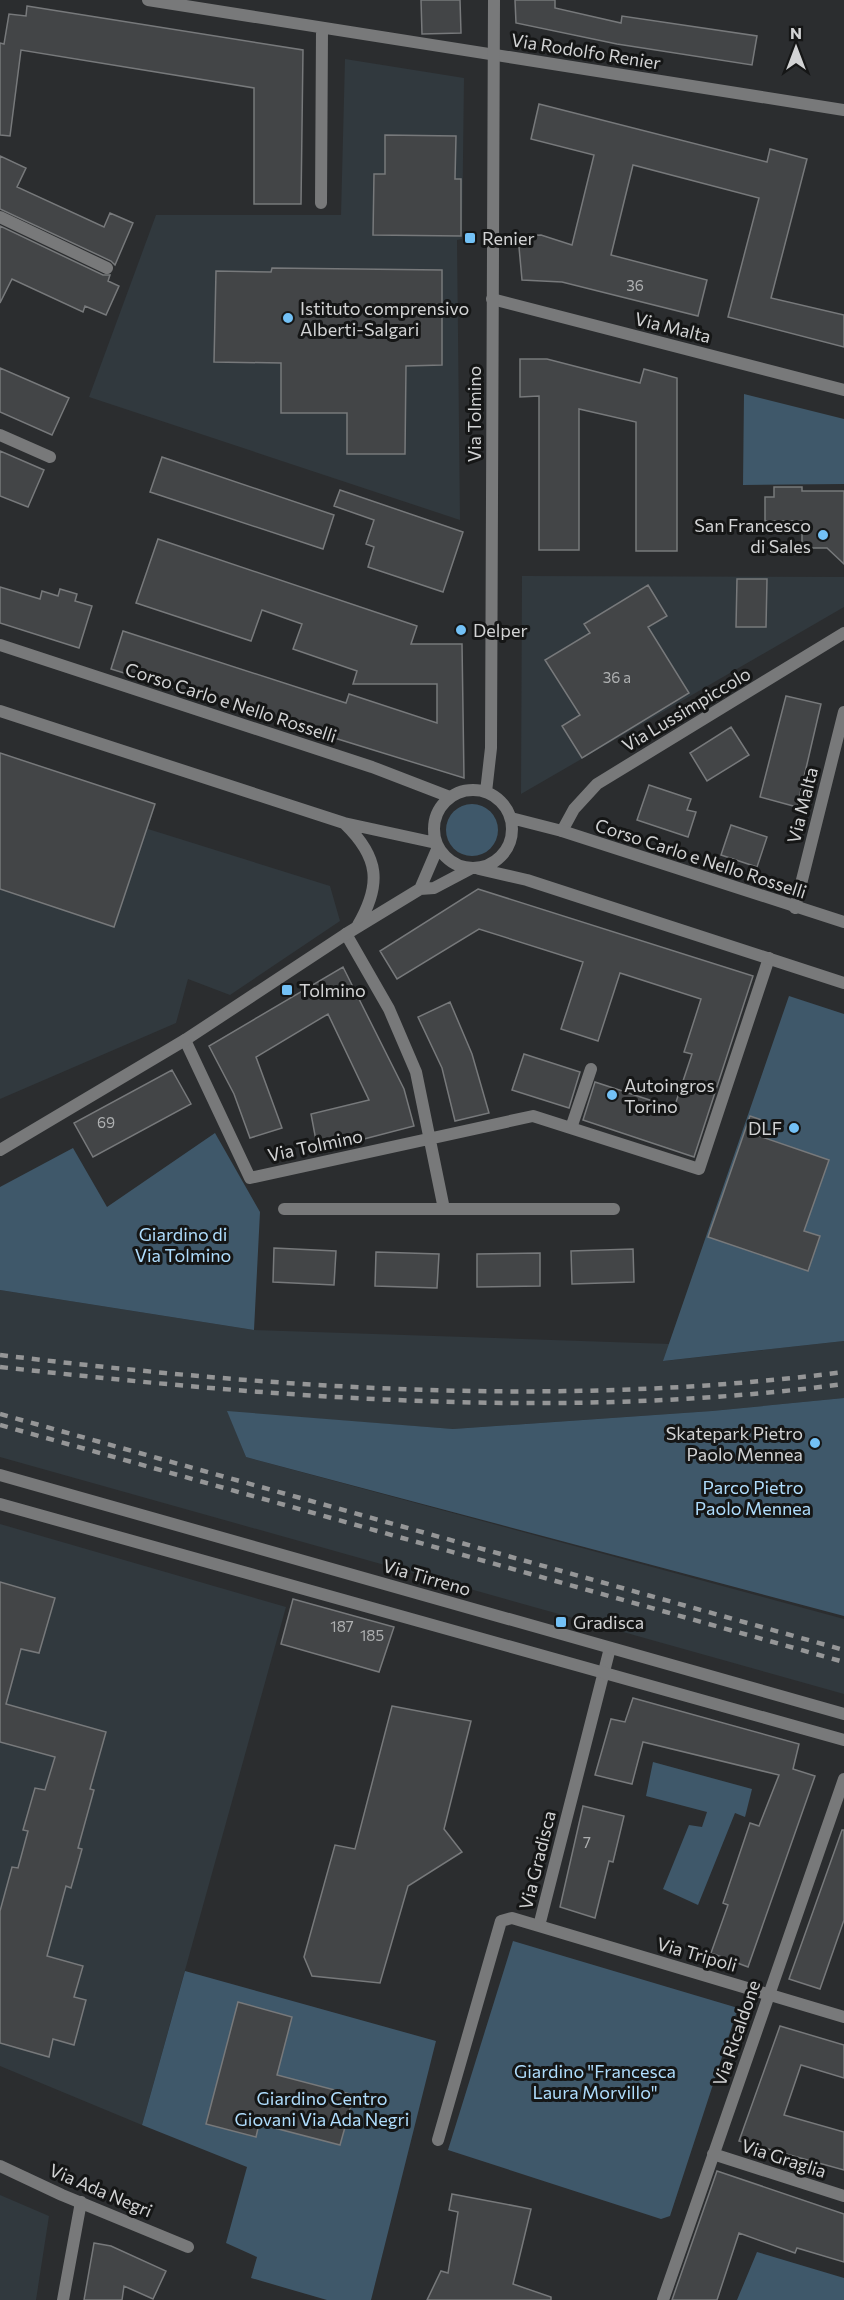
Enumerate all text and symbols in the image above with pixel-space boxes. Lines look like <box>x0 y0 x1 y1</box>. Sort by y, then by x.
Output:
north arrow <box>766 18 826 78</box>
text: N <box>790 23 802 42</box>
street label: Via Rodolfo Renier <box>510 28 662 74</box>
place label: Renier <box>482 227 535 249</box>
marker: Renier <box>463 231 477 245</box>
house number: 36 <box>626 276 644 294</box>
place label: Istituto comprensivo Alberti-Salgari <box>300 297 469 340</box>
street label: Via Malta <box>633 307 713 347</box>
marker: Istituto comprensivo Alberti-Salgari <box>281 311 295 325</box>
street label: Via Tolmino <box>463 366 485 462</box>
place label: San Francesco di Sales <box>694 514 811 557</box>
marker: San Francesco di Sales <box>816 528 830 542</box>
place label: Delper <box>473 619 528 641</box>
marker: Delper <box>454 623 468 637</box>
street label: Corso Carlo e Nello Rosselli <box>122 657 340 747</box>
street label: Via Lussimpiccolo <box>618 662 754 756</box>
house number: 36 a <box>603 668 631 686</box>
street label: Via Malta <box>782 765 822 845</box>
street label: Corso Carlo e Nello Rosselli <box>592 813 810 903</box>
place label: Tolmino <box>299 979 366 1001</box>
marker: Tolmino <box>280 983 294 997</box>
place label: Autoingros Torino <box>624 1074 715 1117</box>
marker: Autoingros Torino <box>605 1088 619 1102</box>
house number: 69 <box>97 1113 115 1131</box>
place label: DLF <box>748 1117 782 1139</box>
marker: DLF <box>787 1121 801 1135</box>
street label: Via Tolmino <box>265 1124 365 1166</box>
park label: Giardino di Via Tolmino <box>135 1223 231 1266</box>
place label: Skatepark Pietro Paolo Mennea <box>666 1422 803 1465</box>
marker: Skatepark Pietro Paolo Mennea <box>808 1436 822 1450</box>
park label: Parco Pietro Paolo Mennea <box>695 1476 811 1519</box>
street label: Via Tirreno <box>380 1554 474 1600</box>
place label: Gradisca <box>573 1611 644 1633</box>
marker: Gradisca <box>554 1615 568 1629</box>
house number: 187 <box>330 1617 354 1635</box>
house number: 185 <box>360 1626 384 1644</box>
street label: Via Gradisca <box>514 1808 560 1912</box>
house number: 7 <box>583 1833 591 1851</box>
street label: Via Tripoli <box>654 1932 740 1976</box>
street label: Via Ricaldone <box>708 1977 764 2089</box>
park label: Giardino "Francesca Laura Morvillo" <box>514 2060 676 2103</box>
park label: Giardino Centro Giovani Via Ada Negri <box>235 2087 409 2130</box>
street label: Via Graglia <box>739 2134 829 2182</box>
street label: Via Ada Negri <box>46 2158 156 2222</box>

